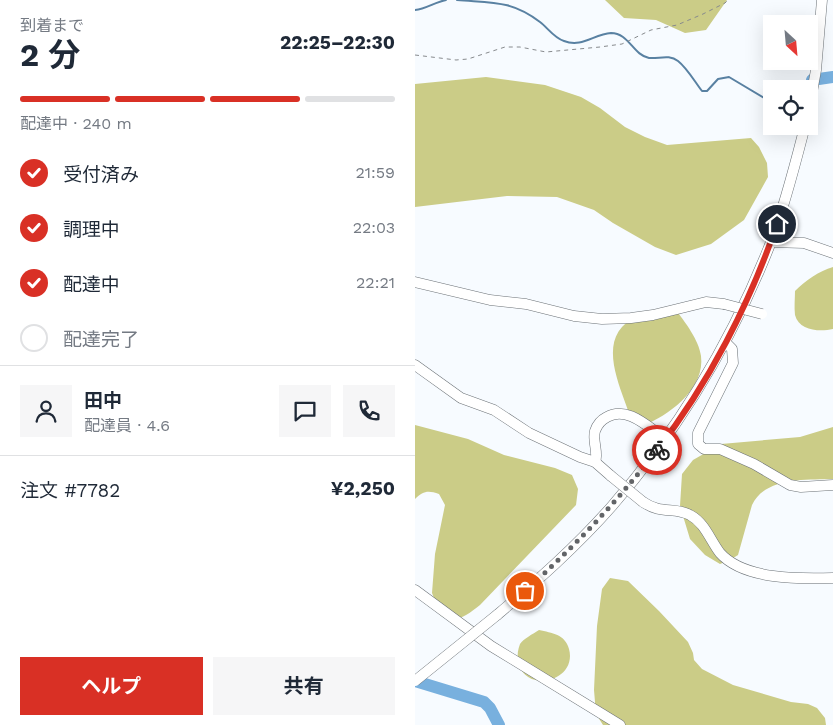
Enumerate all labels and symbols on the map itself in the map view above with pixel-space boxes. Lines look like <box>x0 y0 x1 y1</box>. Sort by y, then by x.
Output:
north arrow <box>763 15 817 70</box>
pin <box>756 203 798 245</box>
courier <box>632 425 682 475</box>
pin <box>504 570 546 612</box>

